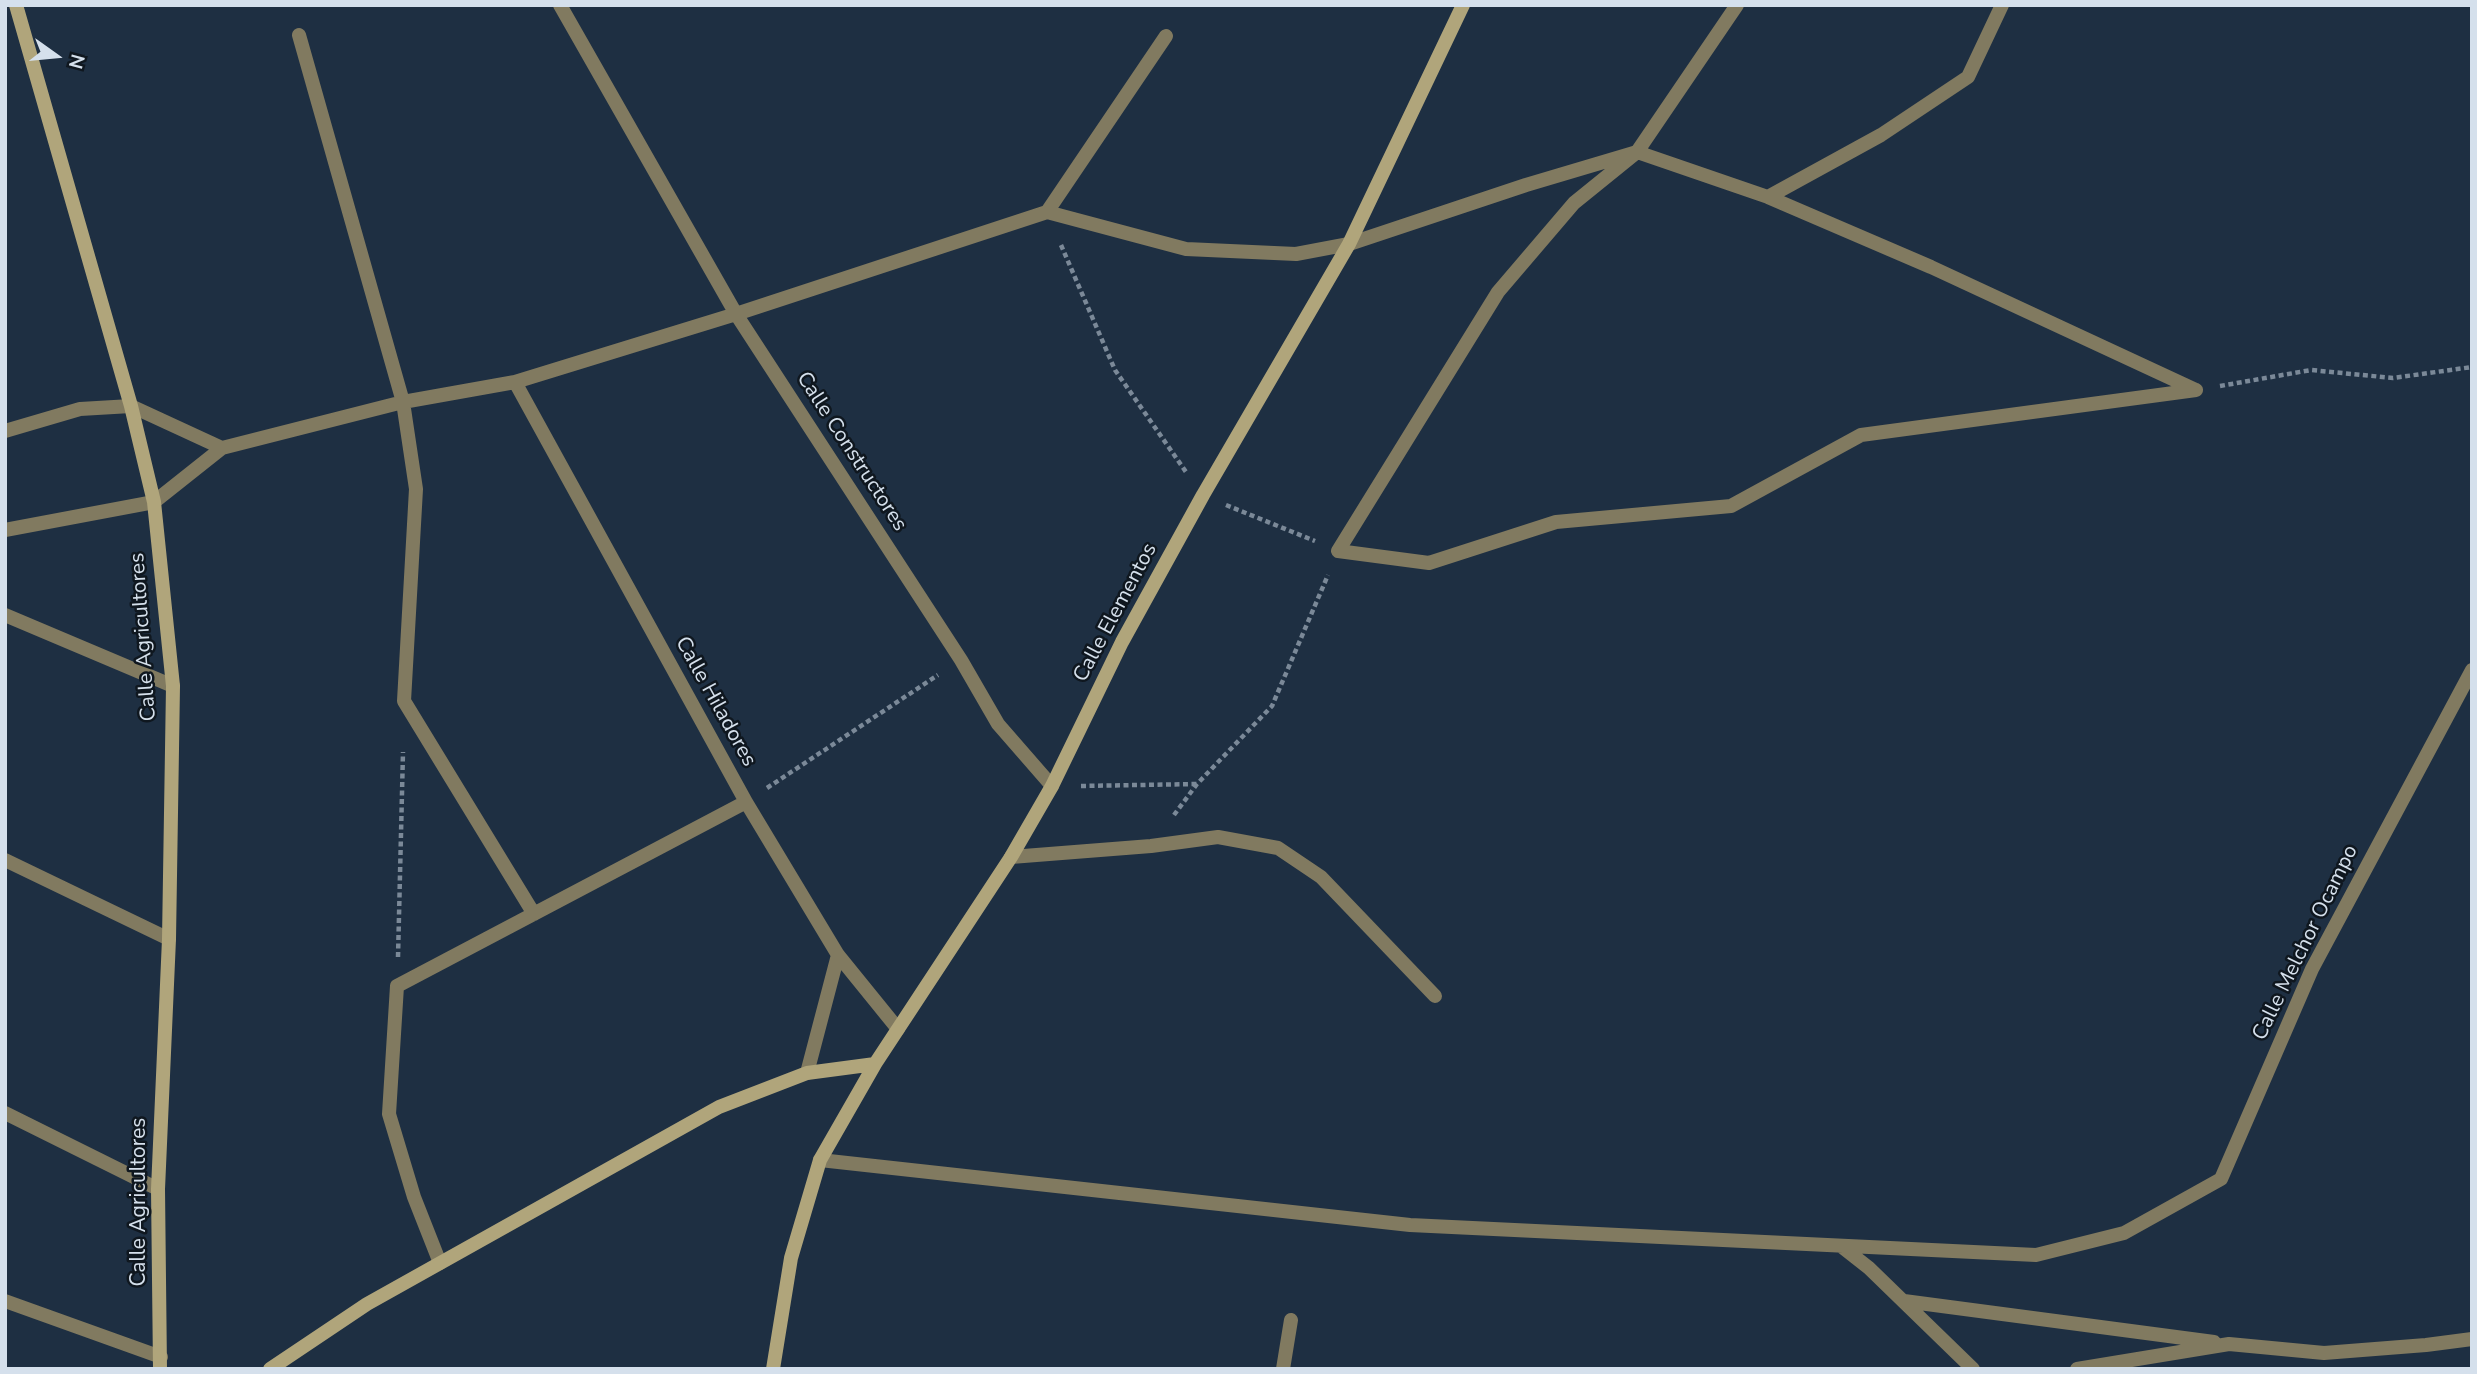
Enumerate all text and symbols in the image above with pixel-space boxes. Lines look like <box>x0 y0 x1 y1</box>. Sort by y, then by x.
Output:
north arrow <box>21 21 91 91</box>
text: N <box>62 51 91 72</box>
street label: Calle Constructores <box>790 368 912 536</box>
street label: Calle Elementos <box>1069 539 1163 687</box>
street label: Calle Agricultores <box>126 552 162 722</box>
street label: Calle Hiladores <box>669 633 761 771</box>
street label: Calle Melchor Ocampo <box>2248 841 2364 1045</box>
street label: Calle Agricultores <box>127 1118 153 1286</box>

